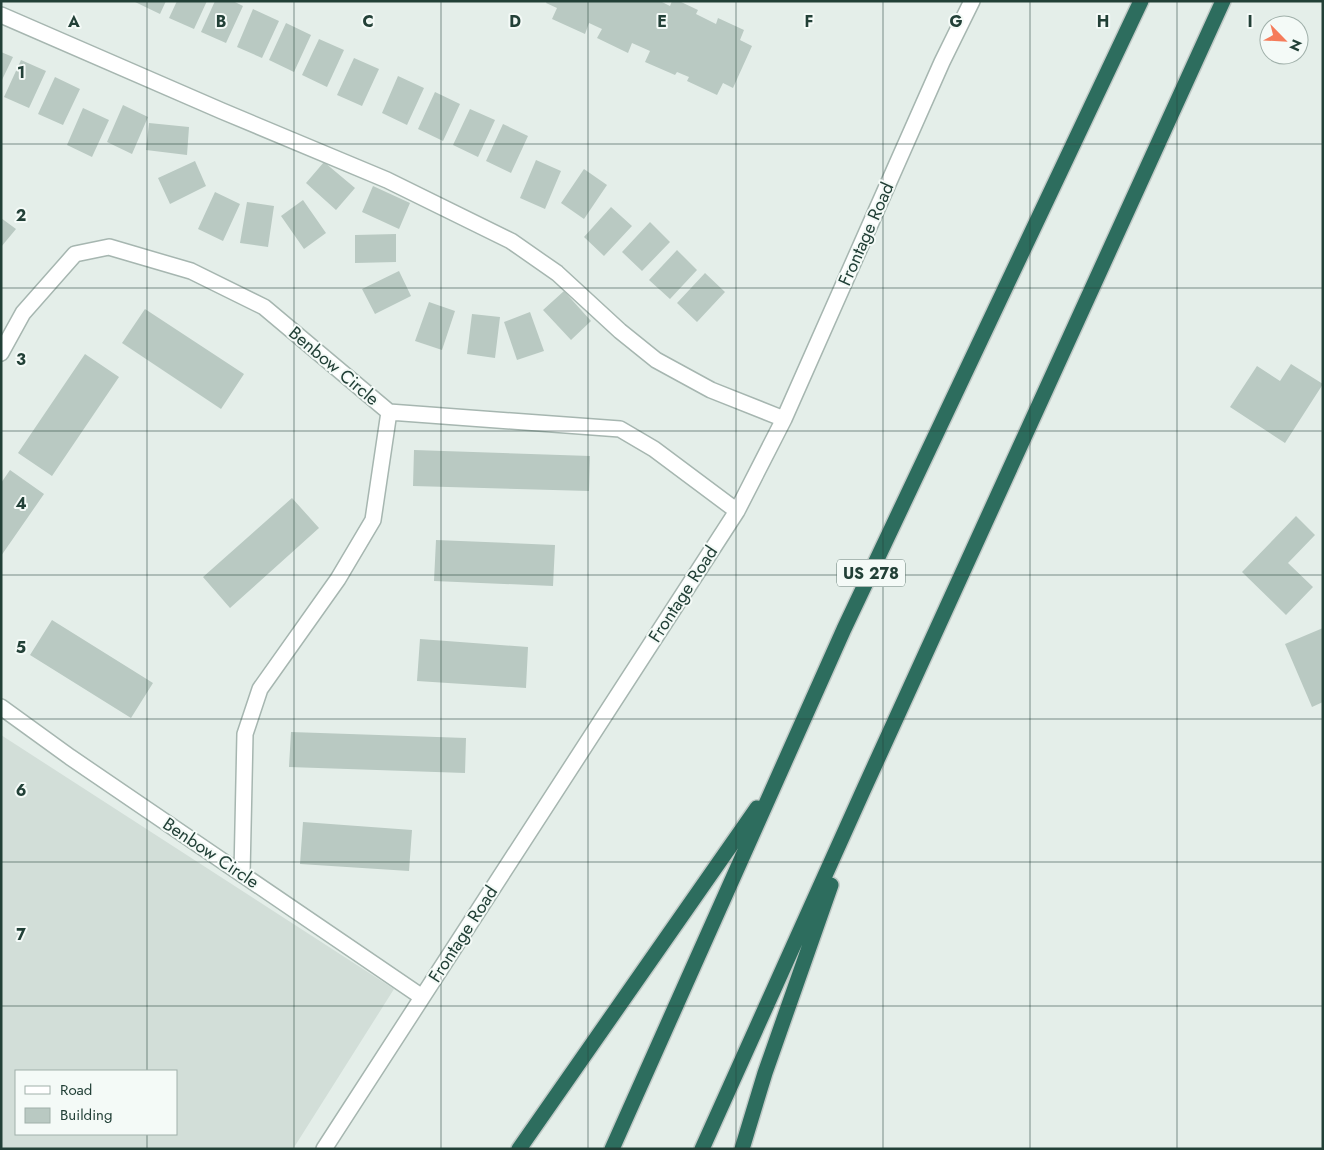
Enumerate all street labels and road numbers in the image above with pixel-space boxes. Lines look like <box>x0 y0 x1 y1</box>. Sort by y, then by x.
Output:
street label: Frontage Road <box>832 178 900 290</box>
street label: Benbow Circle <box>283 320 385 412</box>
street label: Frontage Road <box>642 541 724 647</box>
road number: US 278 <box>837 560 905 586</box>
street label: Benbow Circle <box>158 811 264 895</box>
street label: Frontage Road <box>422 881 504 987</box>

